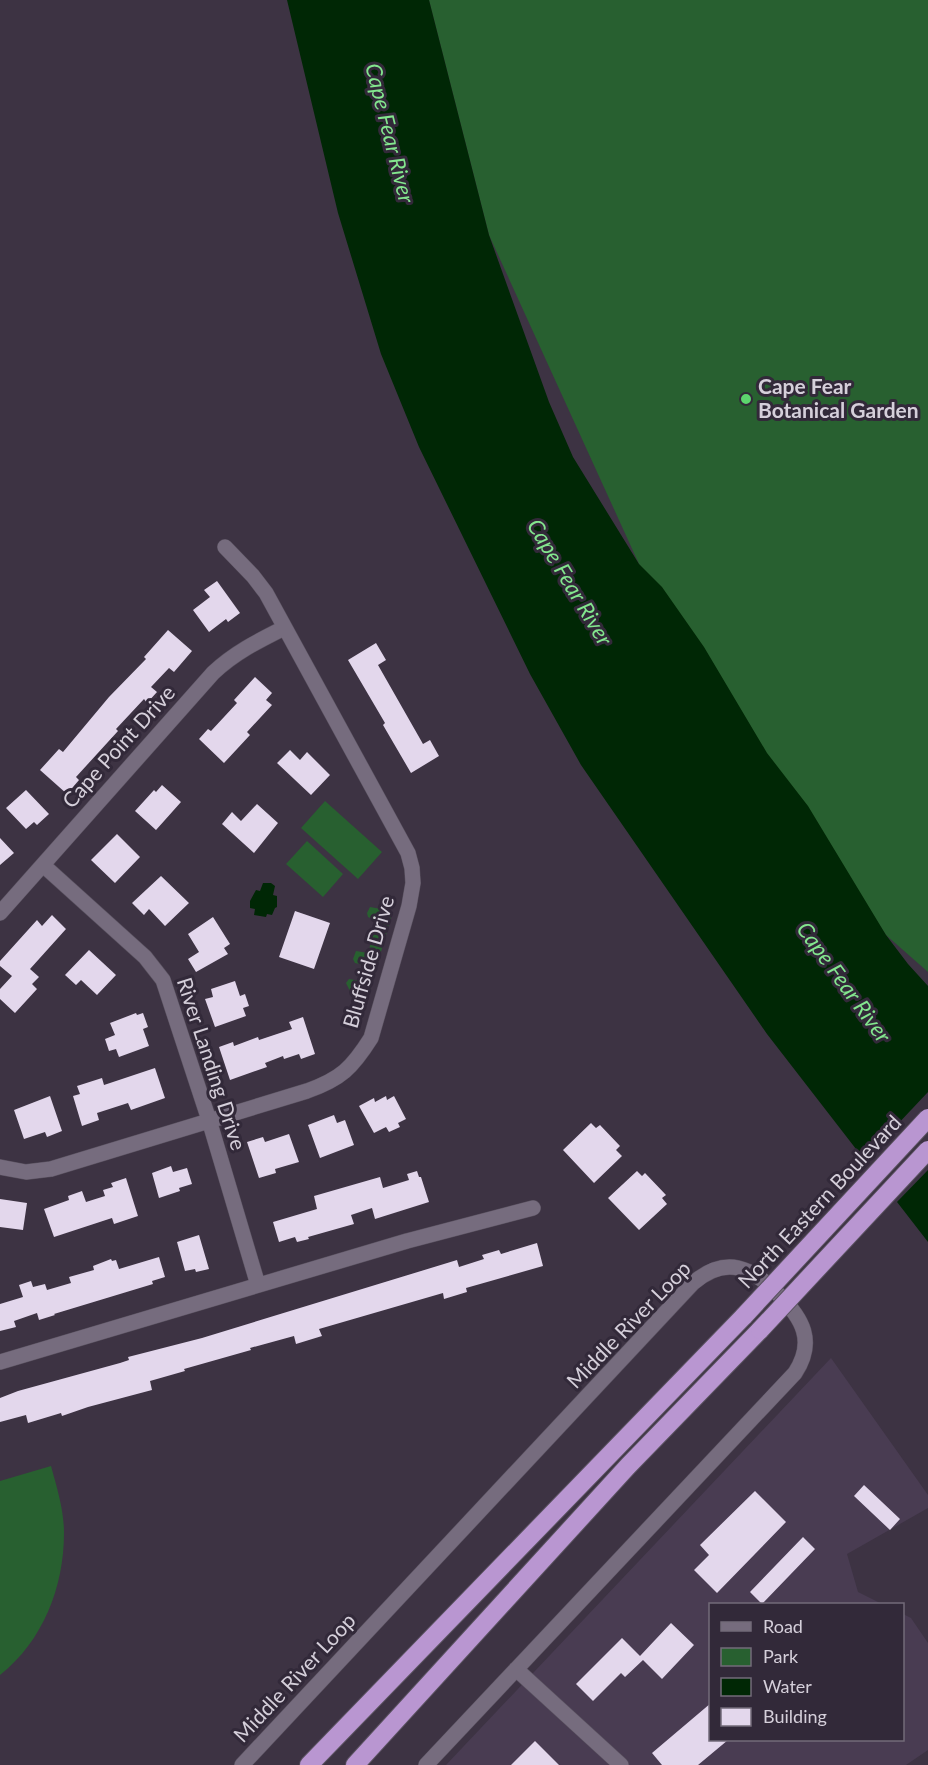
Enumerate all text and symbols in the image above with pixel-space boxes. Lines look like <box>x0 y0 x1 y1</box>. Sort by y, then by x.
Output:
water label: Cape Fear River <box>360 60 421 206</box>
place label: Cape Fear Botanical Garden <box>758 373 919 422</box>
marker: Cape Fear Botanical Garden <box>739 392 753 406</box>
water label: Cape Fear River <box>522 514 619 650</box>
street label: Cape Point Drive <box>56 680 179 812</box>
street label: Bluffside Drive <box>337 893 398 1031</box>
water label: Cape Fear River <box>791 916 898 1048</box>
street label: River Landing Drive <box>173 974 252 1153</box>
street label: North Eastern Boulevard <box>732 1109 906 1293</box>
street label: Middle River Loop <box>561 1255 695 1393</box>
legend <box>709 1603 904 1741</box>
street label: Middle River Loop <box>228 1607 360 1747</box>
text: Road <box>763 1615 803 1637</box>
text: Park <box>763 1645 799 1667</box>
text: Water <box>763 1675 812 1697</box>
text: Building <box>763 1705 827 1727</box>

